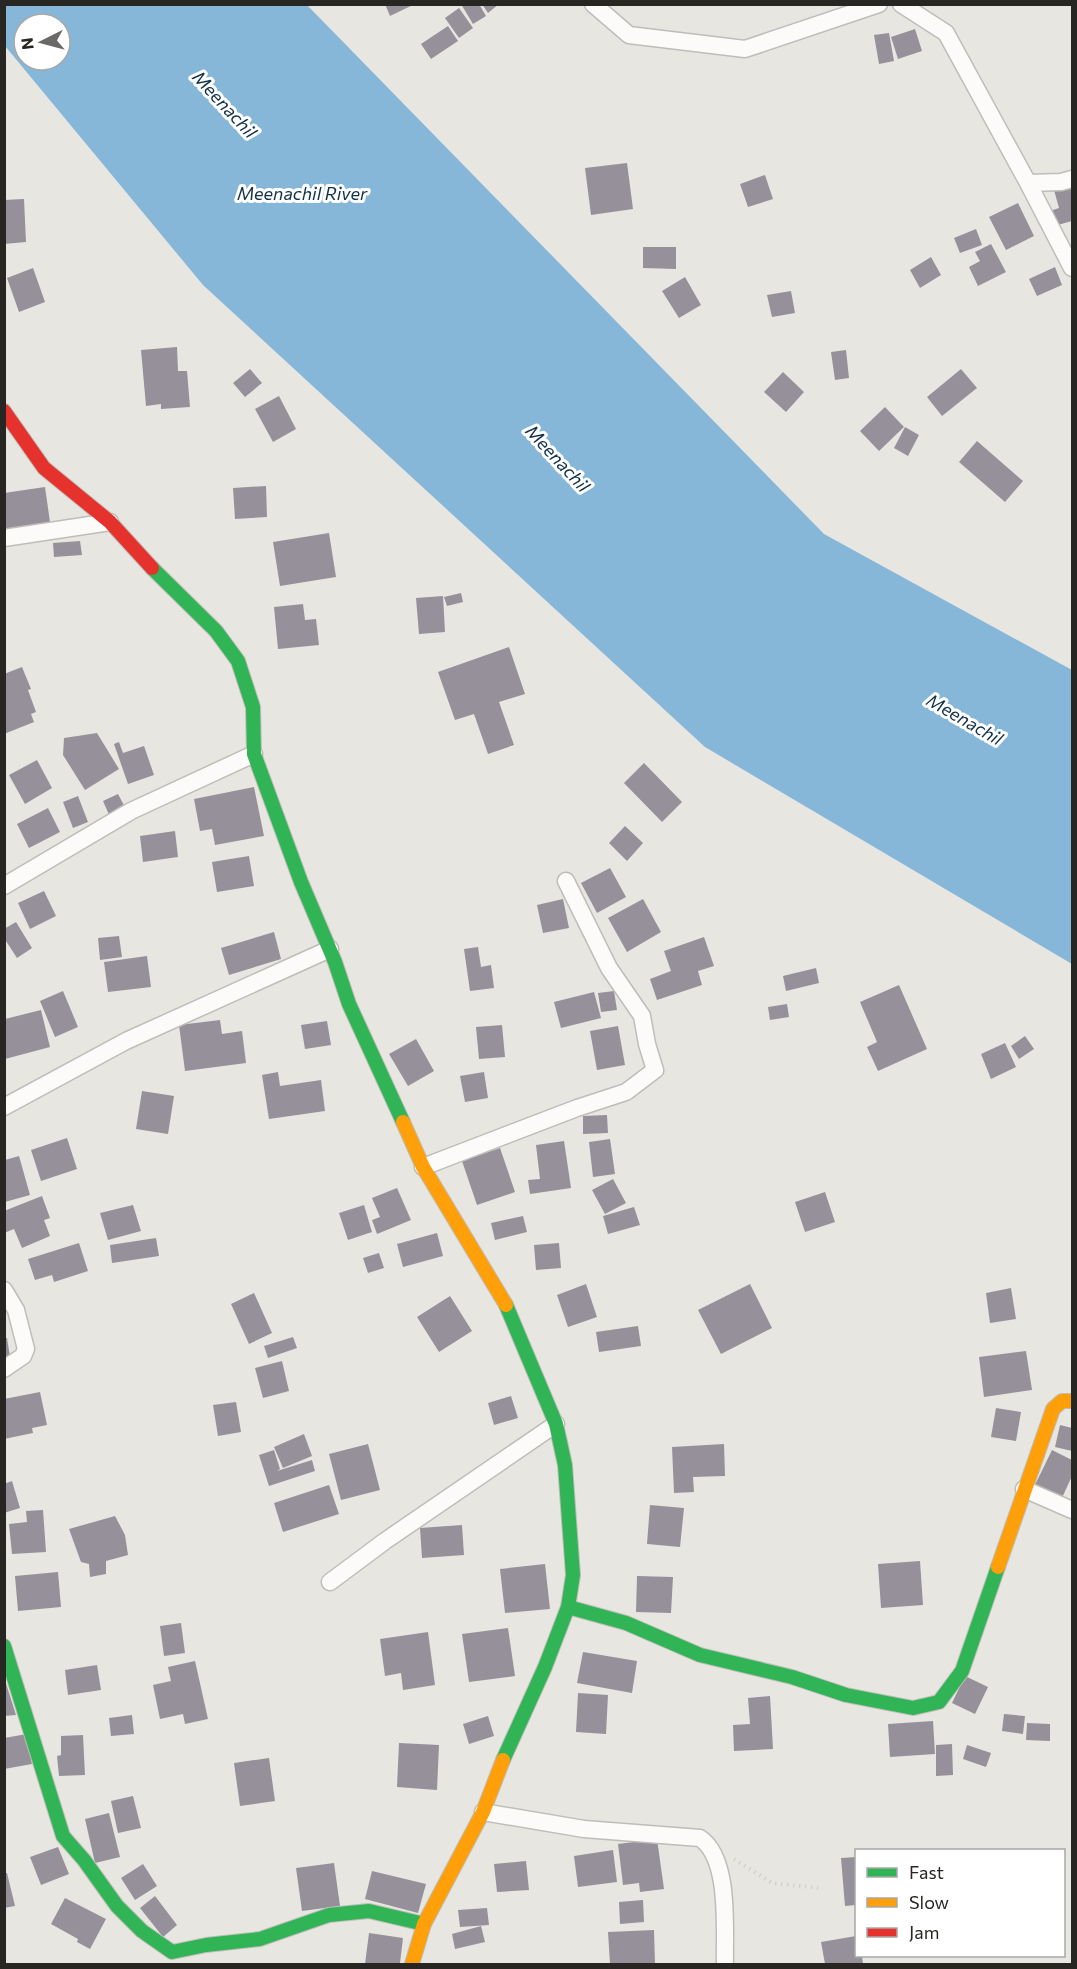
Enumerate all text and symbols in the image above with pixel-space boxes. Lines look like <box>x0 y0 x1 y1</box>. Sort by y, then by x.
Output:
north arrow <box>12 12 72 72</box>
text: N <box>17 37 37 51</box>
water label: Meenachil <box>188 66 262 143</box>
water label: Meenachil River <box>237 182 368 204</box>
water label: Meenachil <box>521 420 595 497</box>
water label: Meenachil <box>923 688 1007 750</box>
legend <box>855 1849 1065 1957</box>
text: Fast <box>909 1861 944 1883</box>
text: Slow <box>909 1891 949 1913</box>
text: Jam <box>909 1921 939 1943</box>

